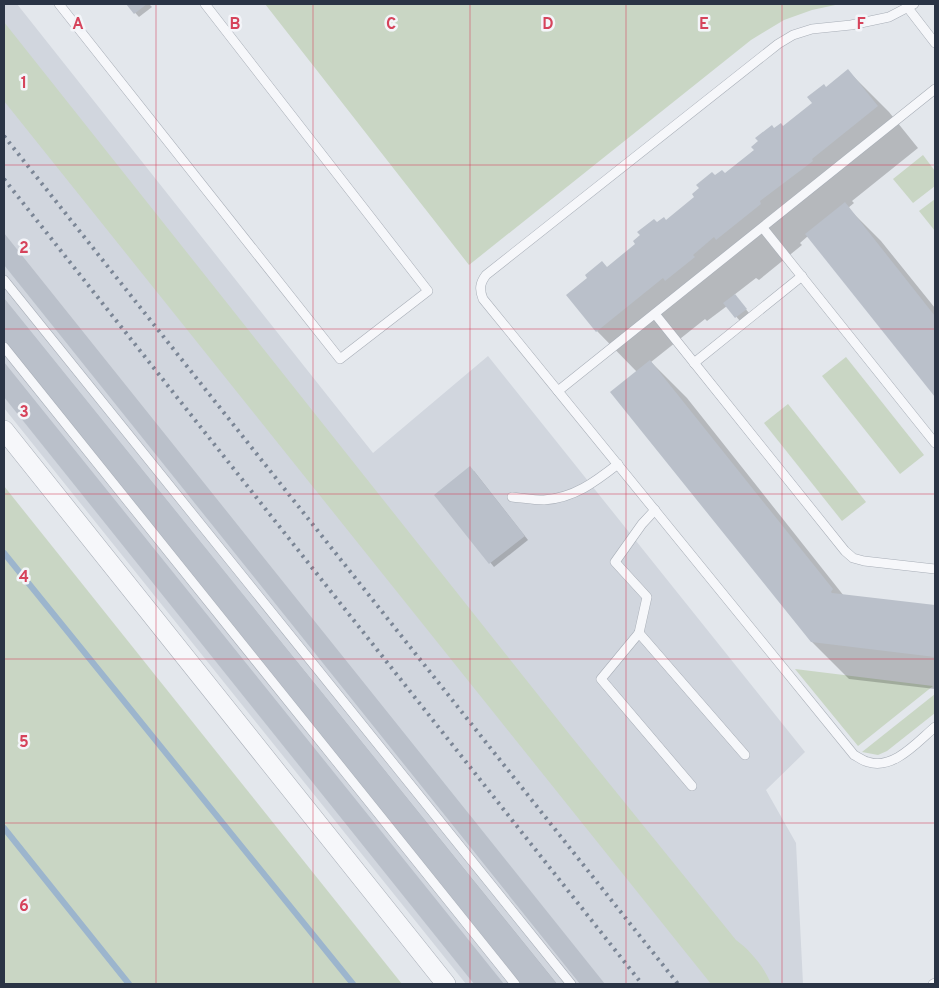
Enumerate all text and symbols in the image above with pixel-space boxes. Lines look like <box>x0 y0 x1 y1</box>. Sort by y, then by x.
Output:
text: A <box>72 15 84 35</box>
text: B <box>229 15 241 35</box>
text: C <box>386 15 396 35</box>
text: D <box>542 15 554 35</box>
text: E <box>699 15 709 35</box>
text: F <box>856 15 866 35</box>
text: 1 <box>21 74 27 94</box>
text: 2 <box>19 239 29 259</box>
text: 3 <box>19 403 29 423</box>
text: 4 <box>19 568 29 588</box>
text: 5 <box>19 733 29 753</box>
text: 6 <box>19 897 29 917</box>

